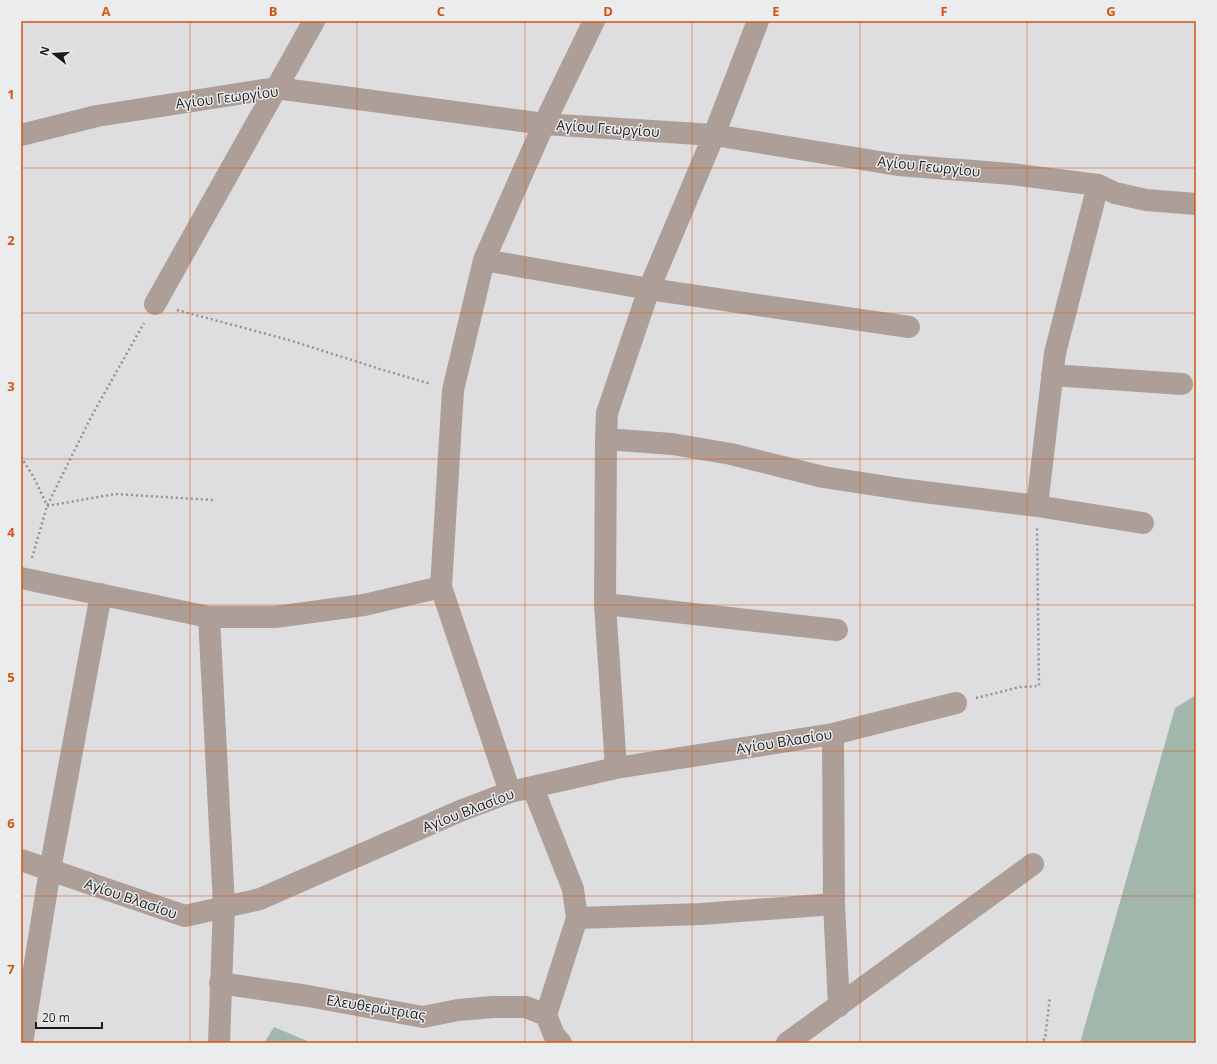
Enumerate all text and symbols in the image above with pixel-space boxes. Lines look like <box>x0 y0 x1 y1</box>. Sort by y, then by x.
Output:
text: A <box>102 2 111 20</box>
text: B <box>269 2 278 20</box>
text: C <box>437 2 445 20</box>
text: D <box>603 2 613 20</box>
text: E <box>772 2 780 20</box>
text: F <box>940 2 948 20</box>
text: G <box>1106 2 1116 20</box>
north arrow <box>34 34 74 74</box>
text: N <box>35 44 52 57</box>
street label: Αγίου Γεωργίου <box>175 81 279 113</box>
text: 1 <box>7 85 15 103</box>
street label: Αγίου Γεωργίου <box>556 115 660 141</box>
street label: Αγίου Γεωργίου <box>877 151 981 181</box>
text: 2 <box>7 231 15 249</box>
text: 3 <box>7 377 15 395</box>
text: 4 <box>7 523 15 541</box>
text: 5 <box>7 668 15 686</box>
street label: Αγίου Βλασίου <box>735 724 833 758</box>
street label: Αγίου Βλασίου <box>419 784 517 836</box>
text: 6 <box>7 814 15 832</box>
street label: Αγίου Βλασίου <box>82 873 180 923</box>
text: 7 <box>7 960 15 978</box>
street label: Ελευθερώτριας <box>325 990 427 1024</box>
scale bar <box>36 1004 102 1030</box>
text: 20 m <box>42 1009 70 1026</box>

